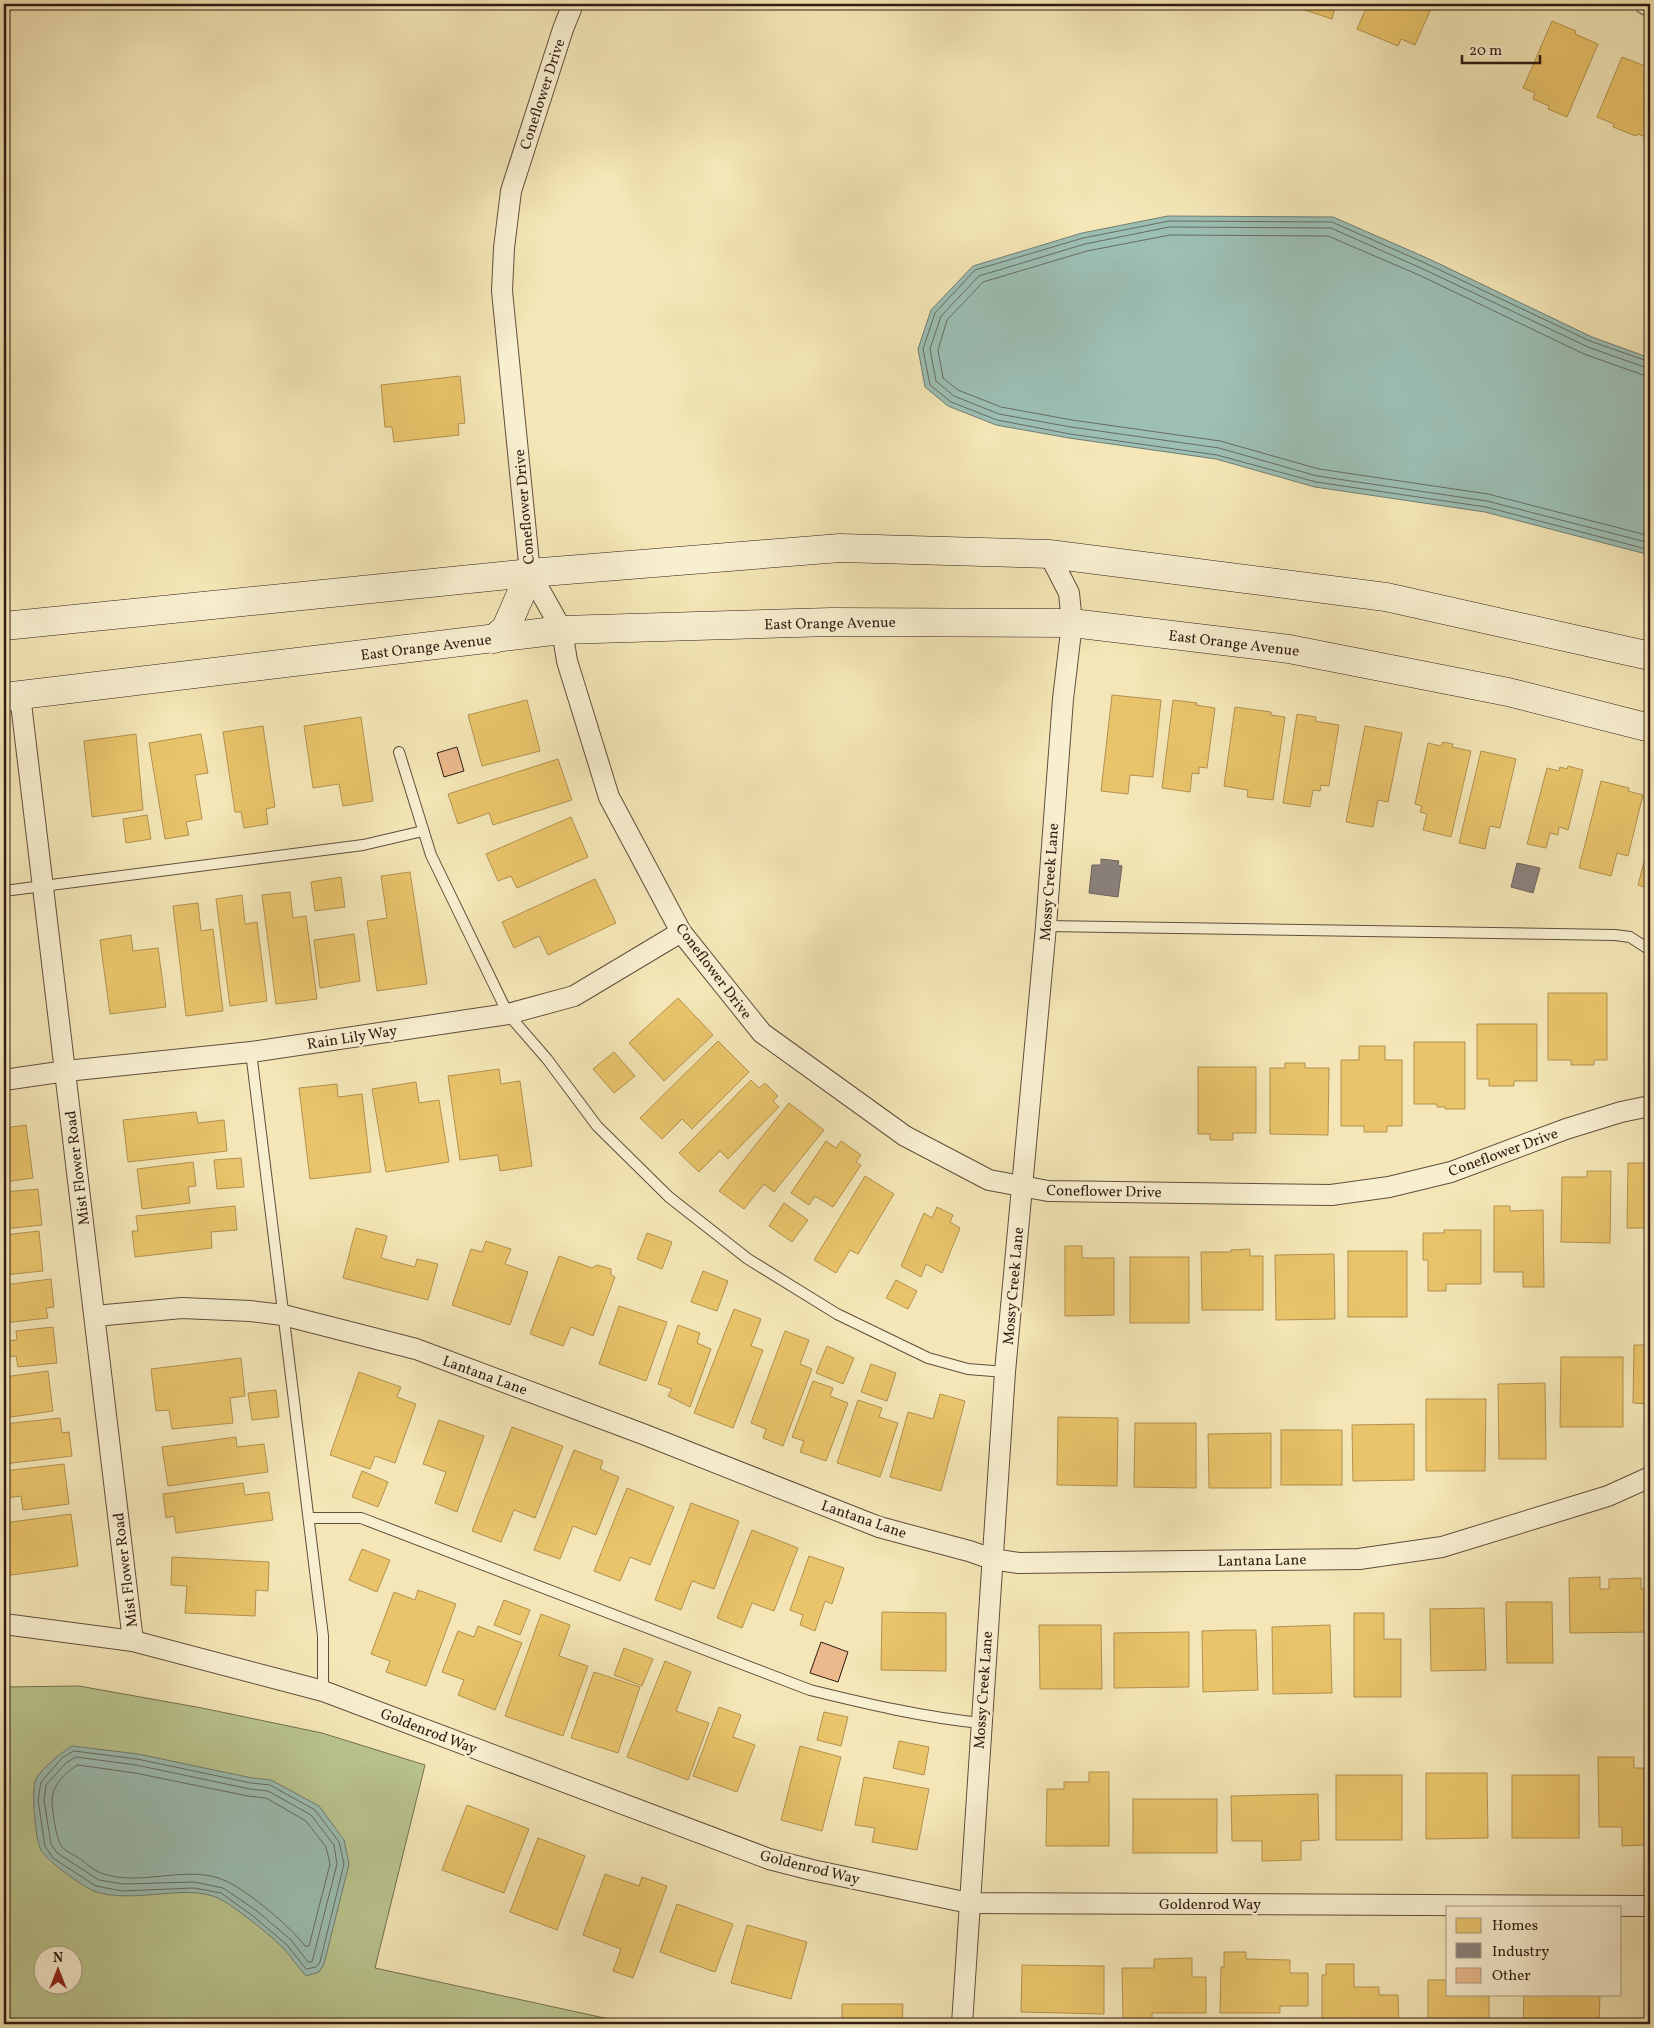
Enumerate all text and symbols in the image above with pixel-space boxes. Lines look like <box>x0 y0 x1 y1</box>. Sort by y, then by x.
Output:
scale bar <box>1462 32 1539 64</box>
street label: Coneflower Drive <box>516 36 571 153</box>
text: 20 m <box>1469 41 1502 62</box>
street label: Coneflower Drive <box>510 448 541 565</box>
street label: East Orange Avenue <box>764 613 896 636</box>
street label: East Orange Avenue <box>1167 626 1300 663</box>
street label: East Orange Avenue <box>360 630 493 667</box>
street label: Mossy Creek Lane <box>1036 822 1065 942</box>
street label: Coneflower Drive <box>670 919 756 1024</box>
street label: Rain Lily Way <box>306 1021 399 1056</box>
street label: Mist Flower Road <box>61 1109 96 1226</box>
street label: Coneflower Drive <box>1446 1124 1561 1183</box>
street label: Coneflower Drive <box>1046 1181 1162 1204</box>
street label: Mossy Creek Lane <box>999 1226 1030 1346</box>
street label: Lantana Lane <box>439 1351 530 1401</box>
street label: Lantana Lane <box>818 1496 909 1545</box>
street label: Mist Flower Road <box>109 1511 144 1628</box>
street label: Lantana Lane <box>1217 1550 1307 1573</box>
street label: Mossy Creek Lane <box>970 1630 999 1750</box>
street label: Goldenrod Way <box>377 1704 480 1761</box>
street label: Goldenrod Way <box>758 1846 862 1891</box>
street label: Goldenrod Way <box>1159 1895 1261 1916</box>
legend <box>1446 1906 1622 1996</box>
text: Homes <box>1492 1916 1538 1937</box>
text: Industry <box>1492 1942 1549 1963</box>
north arrow <box>32 1946 82 1996</box>
text: N <box>53 1949 63 1968</box>
text: Other <box>1492 1966 1531 1987</box>

